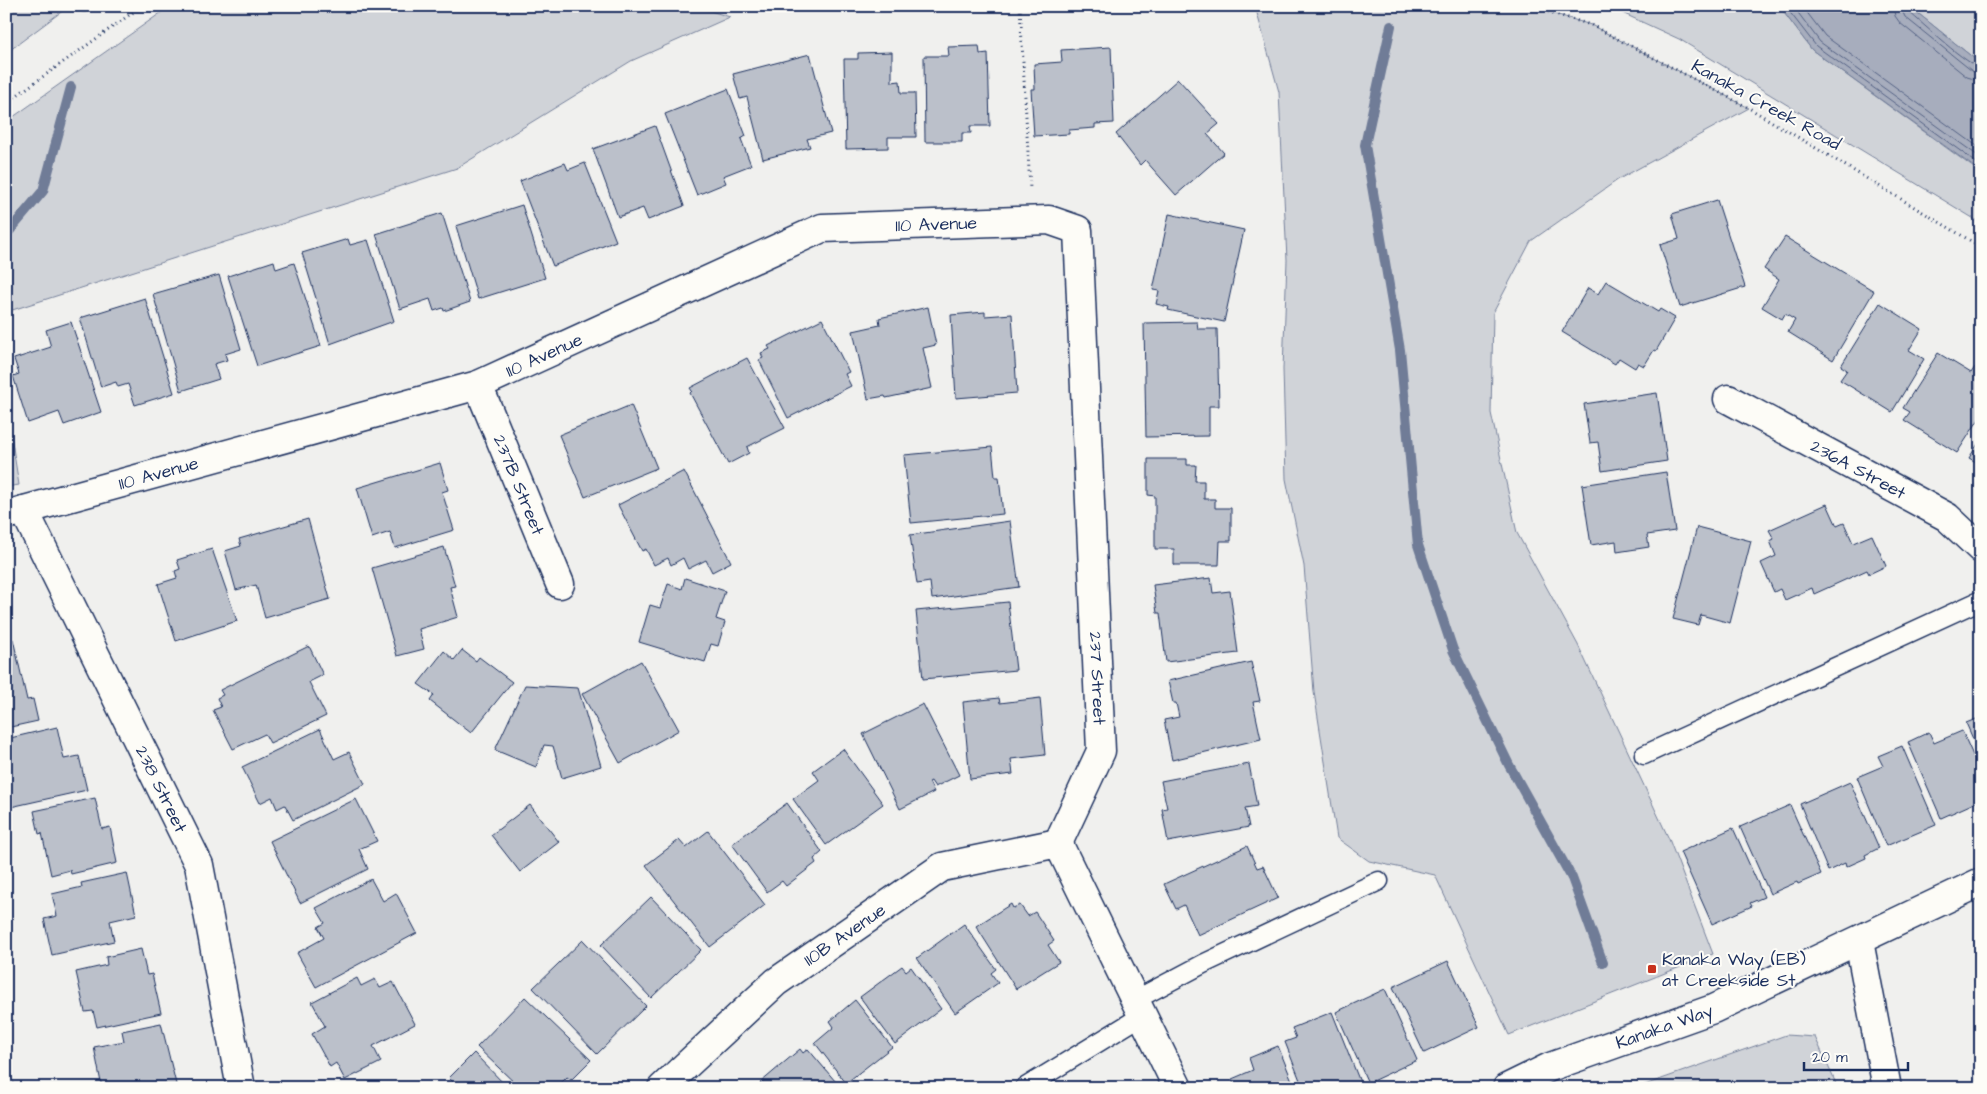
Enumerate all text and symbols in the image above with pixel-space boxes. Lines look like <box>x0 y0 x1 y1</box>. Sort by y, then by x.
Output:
street label: Kanaka Creek Road <box>1687 53 1845 157</box>
street label: 110 Avenue <box>895 210 978 238</box>
street label: 110 Avenue <box>502 326 586 383</box>
street label: 237B Street <box>487 431 551 539</box>
street label: 236A Street <box>1806 433 1911 505</box>
street label: 110 Avenue <box>116 450 201 496</box>
street label: 237 Street <box>1083 631 1112 726</box>
street label: 238 Street <box>130 741 194 837</box>
street label: 110B Avenue <box>799 897 891 972</box>
place label: Kanaka Way (EB) at Creekside St <box>1662 947 1806 993</box>
marker: Kanaka Way (EB) at Creekside St <box>1646 963 1658 975</box>
street label: Kanaka Way <box>1612 998 1717 1055</box>
scale bar <box>1804 1039 1908 1071</box>
text: 20 m <box>1812 1047 1848 1068</box>

